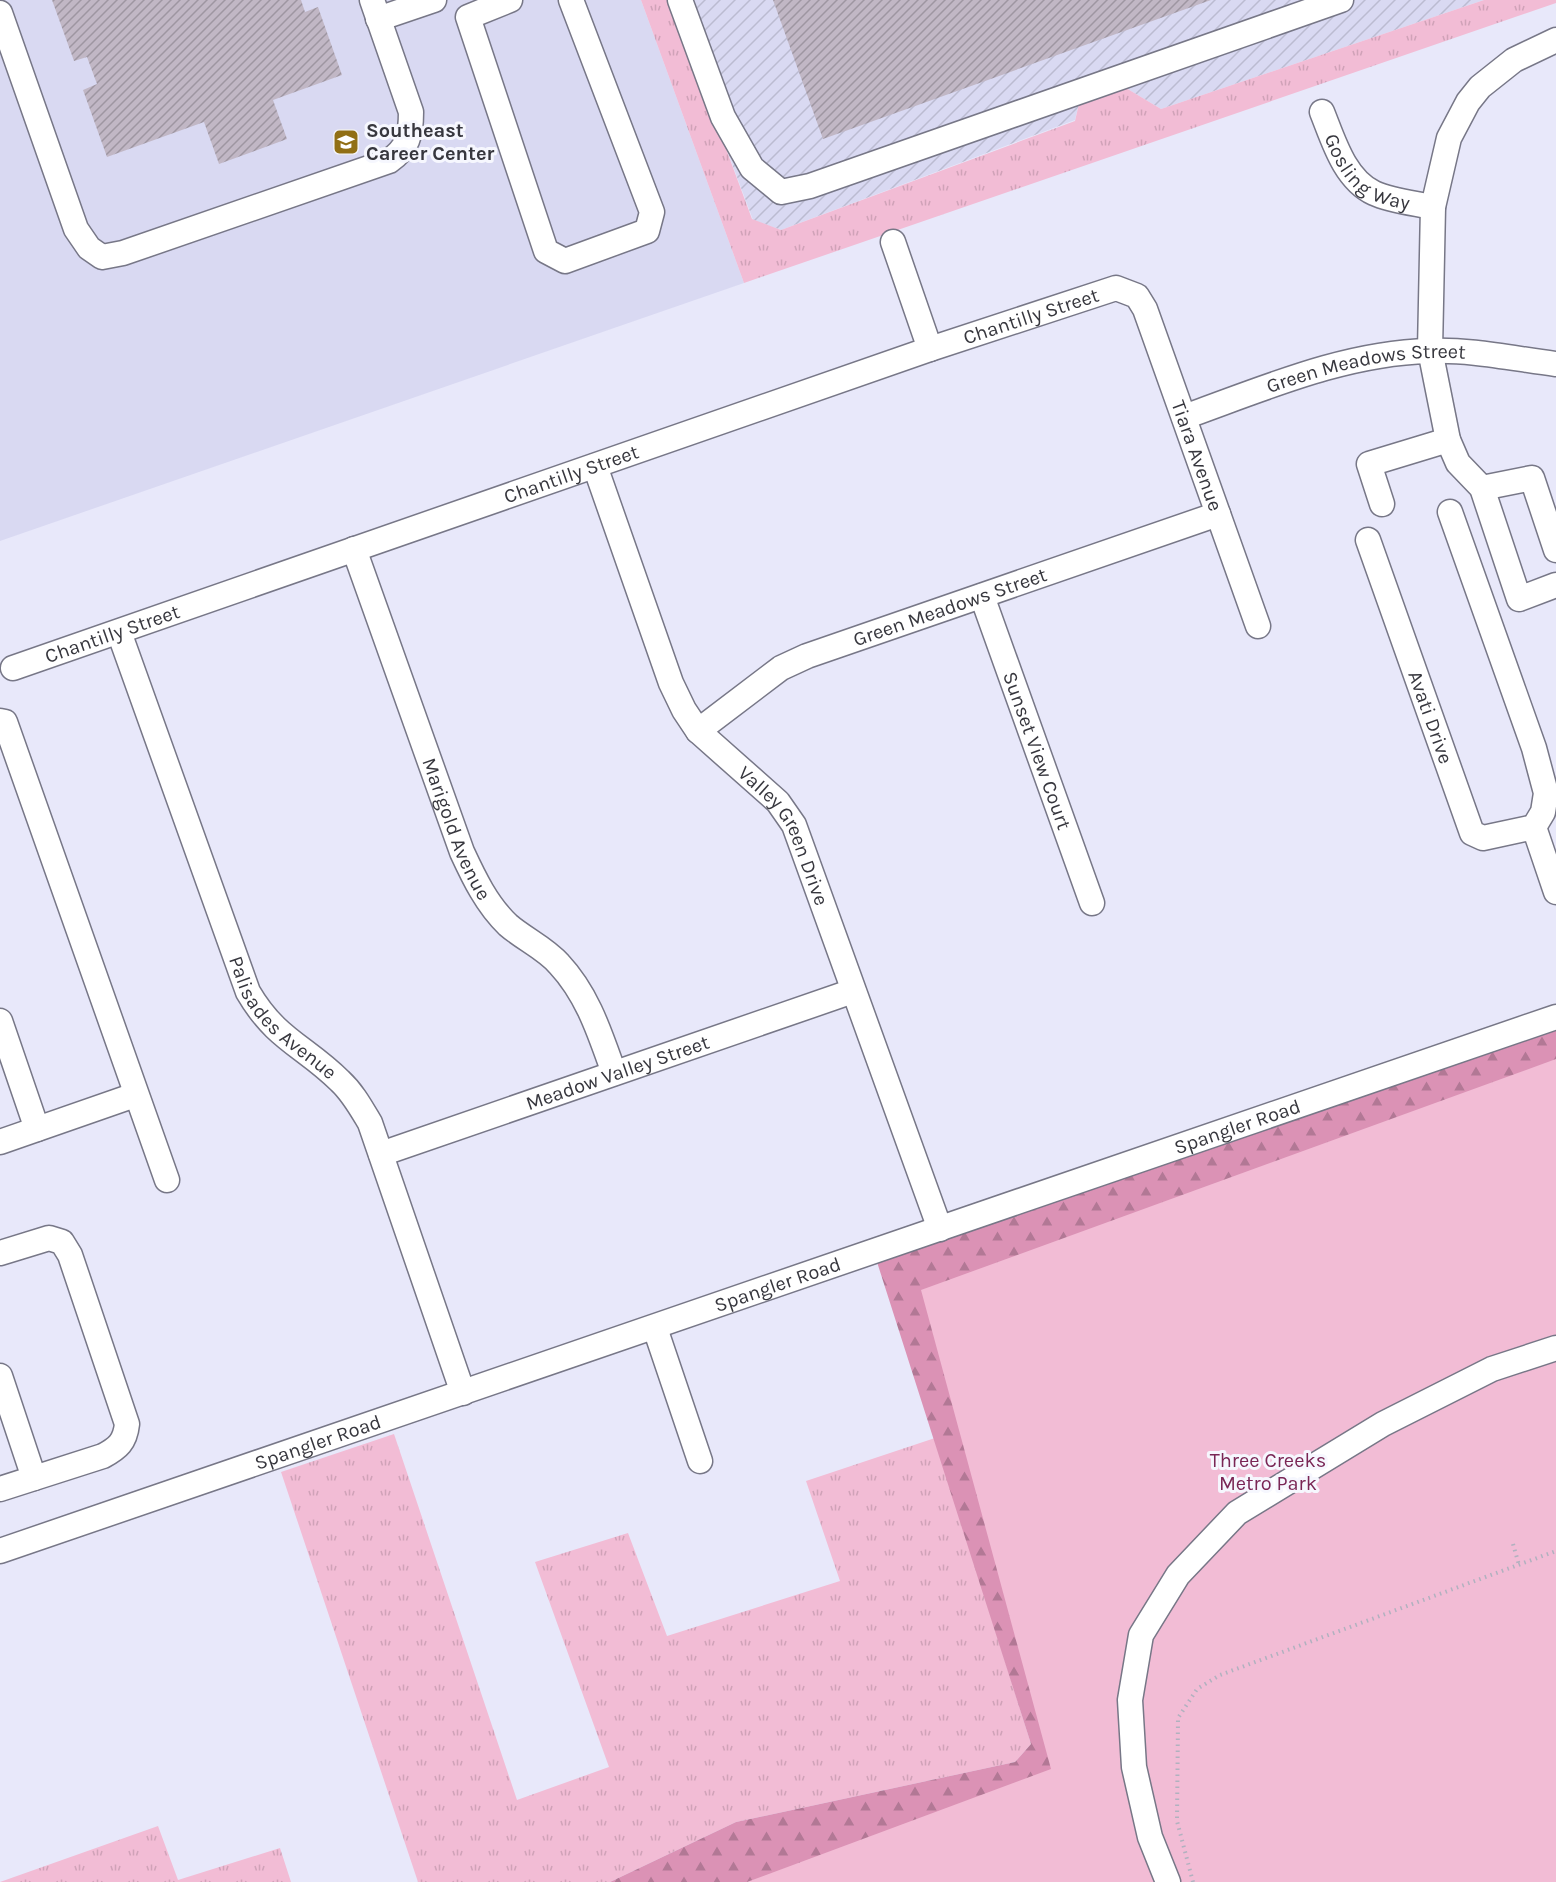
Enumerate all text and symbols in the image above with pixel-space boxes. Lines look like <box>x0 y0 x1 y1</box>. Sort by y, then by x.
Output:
place label: Southeast Career Center <box>366 119 495 165</box>
school or university icon: Southeast Career Center <box>331 127 361 157</box>
street label: Gosling Way <box>1320 130 1412 214</box>
street label: Chantilly Street <box>960 283 1102 349</box>
street label: Green Meadows Street <box>1263 339 1467 398</box>
street label: Tiara Avenue <box>1167 397 1228 514</box>
street label: Chantilly Street <box>501 440 642 508</box>
street label: Green Meadows Street <box>850 562 1050 651</box>
street label: Chantilly Street <box>42 599 183 668</box>
street label: Sunset View Court <box>998 668 1076 833</box>
street label: Avati Drive <box>1404 668 1458 767</box>
street label: Marigold Avenue <box>418 754 496 904</box>
street label: Valley Green Drive <box>734 761 834 908</box>
street label: Palisades Avenue <box>224 953 342 1084</box>
street label: Meadow Valley Street <box>523 1030 712 1115</box>
street label: Spangler Road <box>1171 1094 1303 1159</box>
street label: Spangler Road <box>711 1252 844 1316</box>
street label: Spangler Road <box>252 1410 384 1474</box>
park label: Three Creeks Metro Park <box>1210 1449 1326 1495</box>

